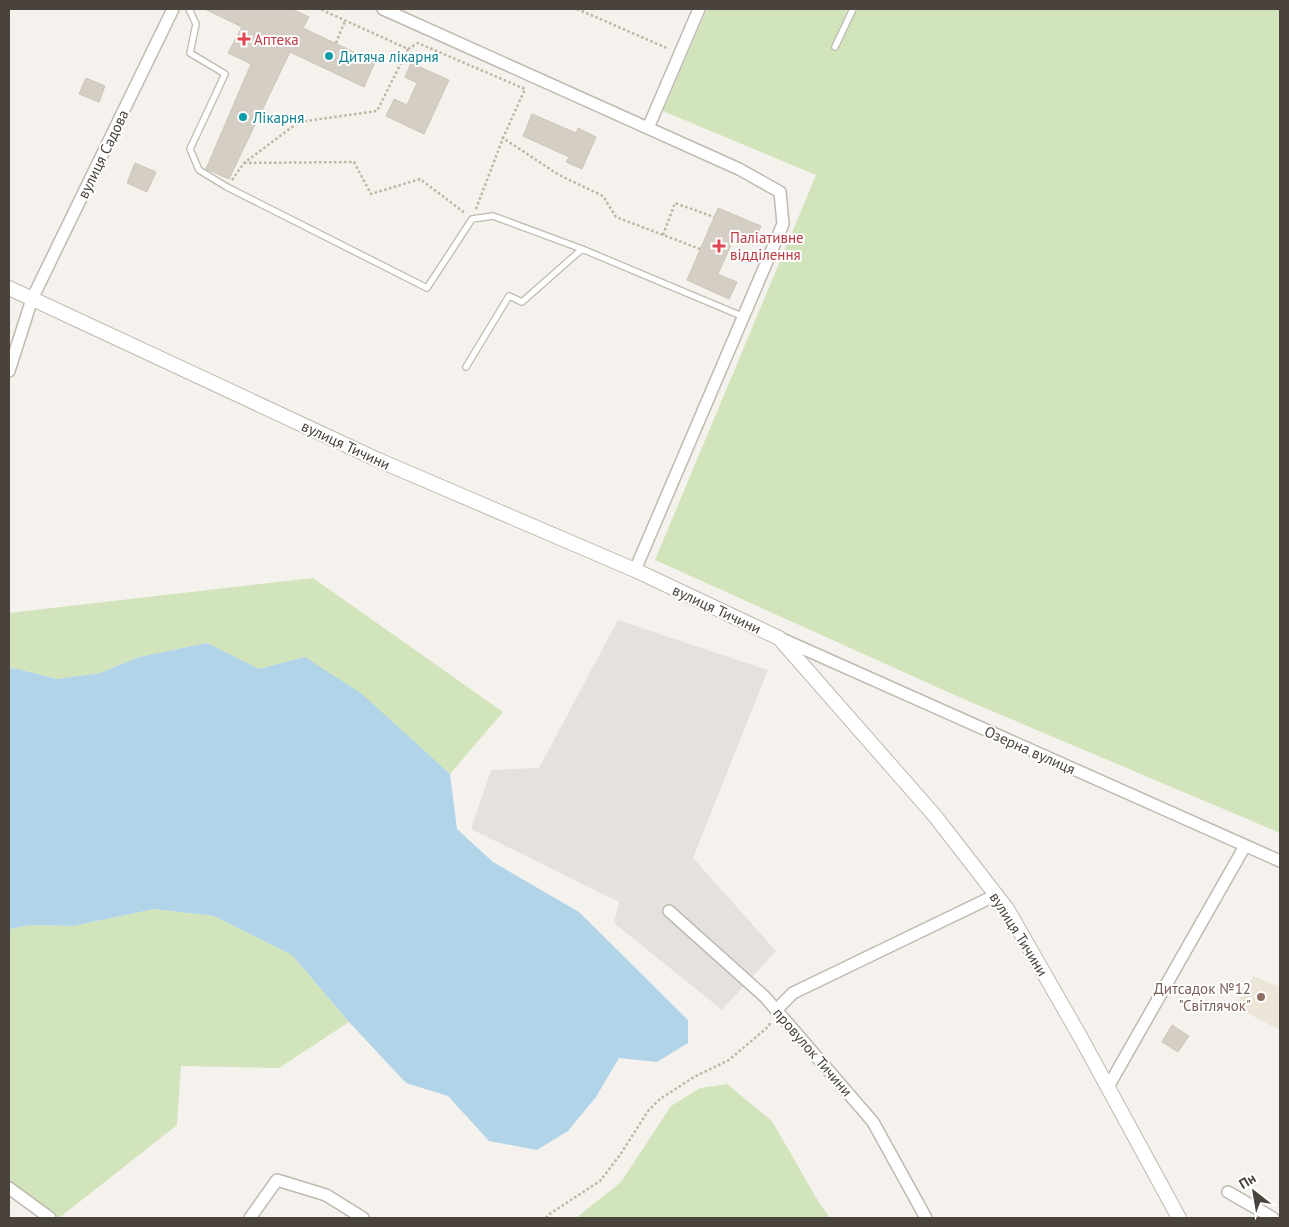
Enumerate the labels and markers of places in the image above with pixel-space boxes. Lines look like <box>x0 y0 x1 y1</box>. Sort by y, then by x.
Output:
place label: Аптека <box>254 30 299 49</box>
marker: Аптека <box>238 33 250 45</box>
place label: Дитяча лікарня <box>339 47 439 66</box>
marker: Дитяча лікарня <box>323 50 335 62</box>
place label: Лікарня <box>252 108 304 127</box>
marker: Лікарня <box>237 111 249 123</box>
place label: Паліативне відділення <box>730 228 804 264</box>
marker: Паліативне відділення <box>712 239 726 253</box>
place label: Дитсадок №12 "Світлячок" <box>1154 979 1251 1015</box>
marker: Дитсадок №12 "Світлячок" <box>1255 991 1267 1003</box>

